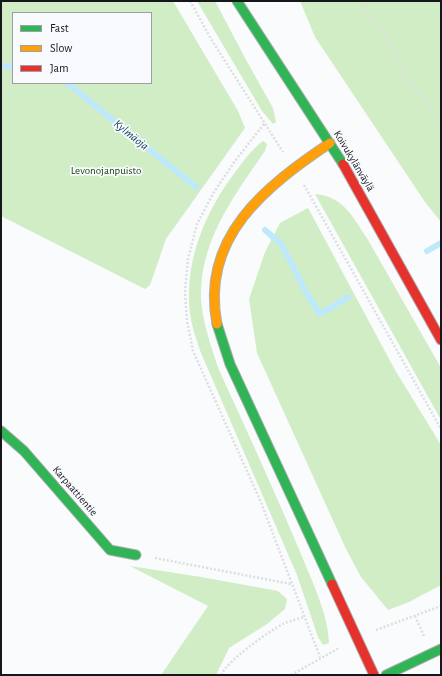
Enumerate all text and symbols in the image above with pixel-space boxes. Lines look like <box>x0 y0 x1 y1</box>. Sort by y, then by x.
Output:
legend <box>12 12 152 84</box>
text: Fast <box>50 22 69 34</box>
text: Slow <box>50 42 72 54</box>
text: Jam <box>50 62 69 74</box>
water label: Kylmäoja <box>111 117 151 153</box>
street label: Koivukylänväylä <box>331 128 377 194</box>
park label: Levonojanpuisto <box>71 164 141 178</box>
street label: Karpaattientie <box>50 463 100 519</box>

